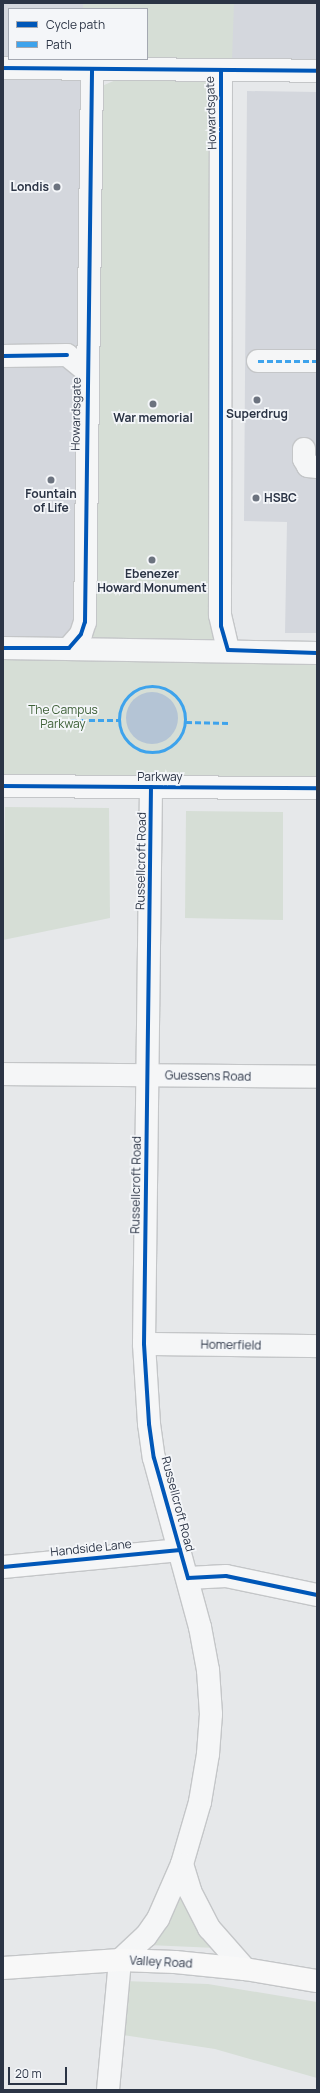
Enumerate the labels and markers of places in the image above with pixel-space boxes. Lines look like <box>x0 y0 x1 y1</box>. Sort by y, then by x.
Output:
place label: Londis <box>11 180 49 194</box>
marker: Londis <box>52 182 62 192</box>
marker: Superdrug <box>252 395 262 405</box>
marker: War memorial <box>148 399 158 409</box>
place label: Superdrug <box>226 407 288 421</box>
place label: War memorial <box>113 411 193 425</box>
marker: Fountain of Life <box>46 475 56 485</box>
place label: Fountain of Life <box>25 487 77 515</box>
place label: HSBC <box>264 491 297 505</box>
marker: HSBC <box>251 493 261 503</box>
marker: Ebenezer Howard Monument <box>147 555 157 565</box>
place label: Ebenezer Howard Monument <box>97 567 207 595</box>

